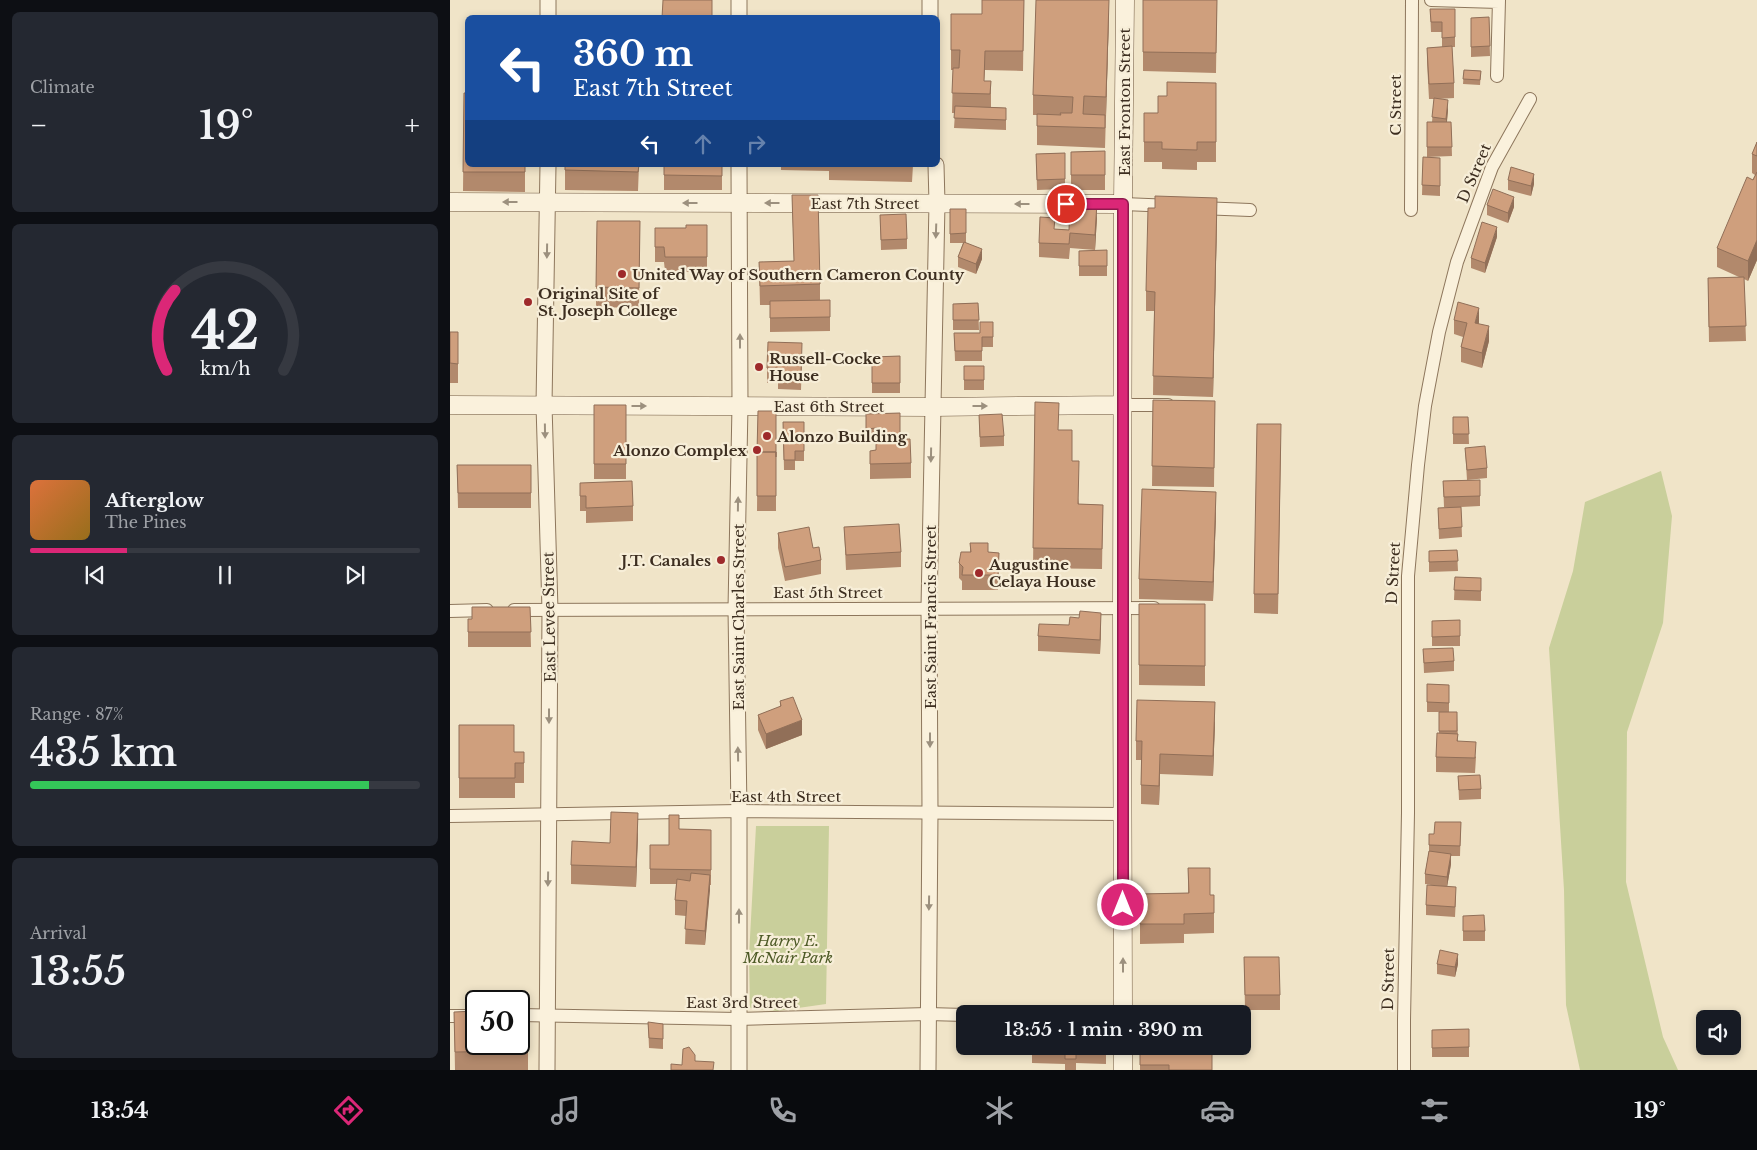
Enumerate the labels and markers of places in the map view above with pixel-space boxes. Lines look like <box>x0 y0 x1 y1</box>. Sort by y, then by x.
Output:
pin <box>1045 183 1087 225</box>
place label: United Way of Southern Cameron County <box>632 265 965 284</box>
marker: United Way of Southern Cameron County <box>616 268 628 280</box>
place label: Original Site of St. Joseph College <box>538 284 678 320</box>
marker: Original Site of St. Joseph College <box>522 296 534 308</box>
place label: Russell-Cocke House <box>769 349 881 385</box>
marker: Russell-Cocke House <box>753 361 765 373</box>
place label: Alonzo Building <box>776 427 908 446</box>
marker: Alonzo Building <box>761 430 773 442</box>
place label: Alonzo Complex <box>612 441 747 460</box>
marker: Alonzo Complex <box>751 444 763 456</box>
place label: J.T. Canales <box>618 551 711 570</box>
marker: J.T. Canales <box>715 554 727 566</box>
place label: Augustine Celaya House <box>988 555 1096 591</box>
marker: Augustine Celaya House <box>973 567 985 579</box>

